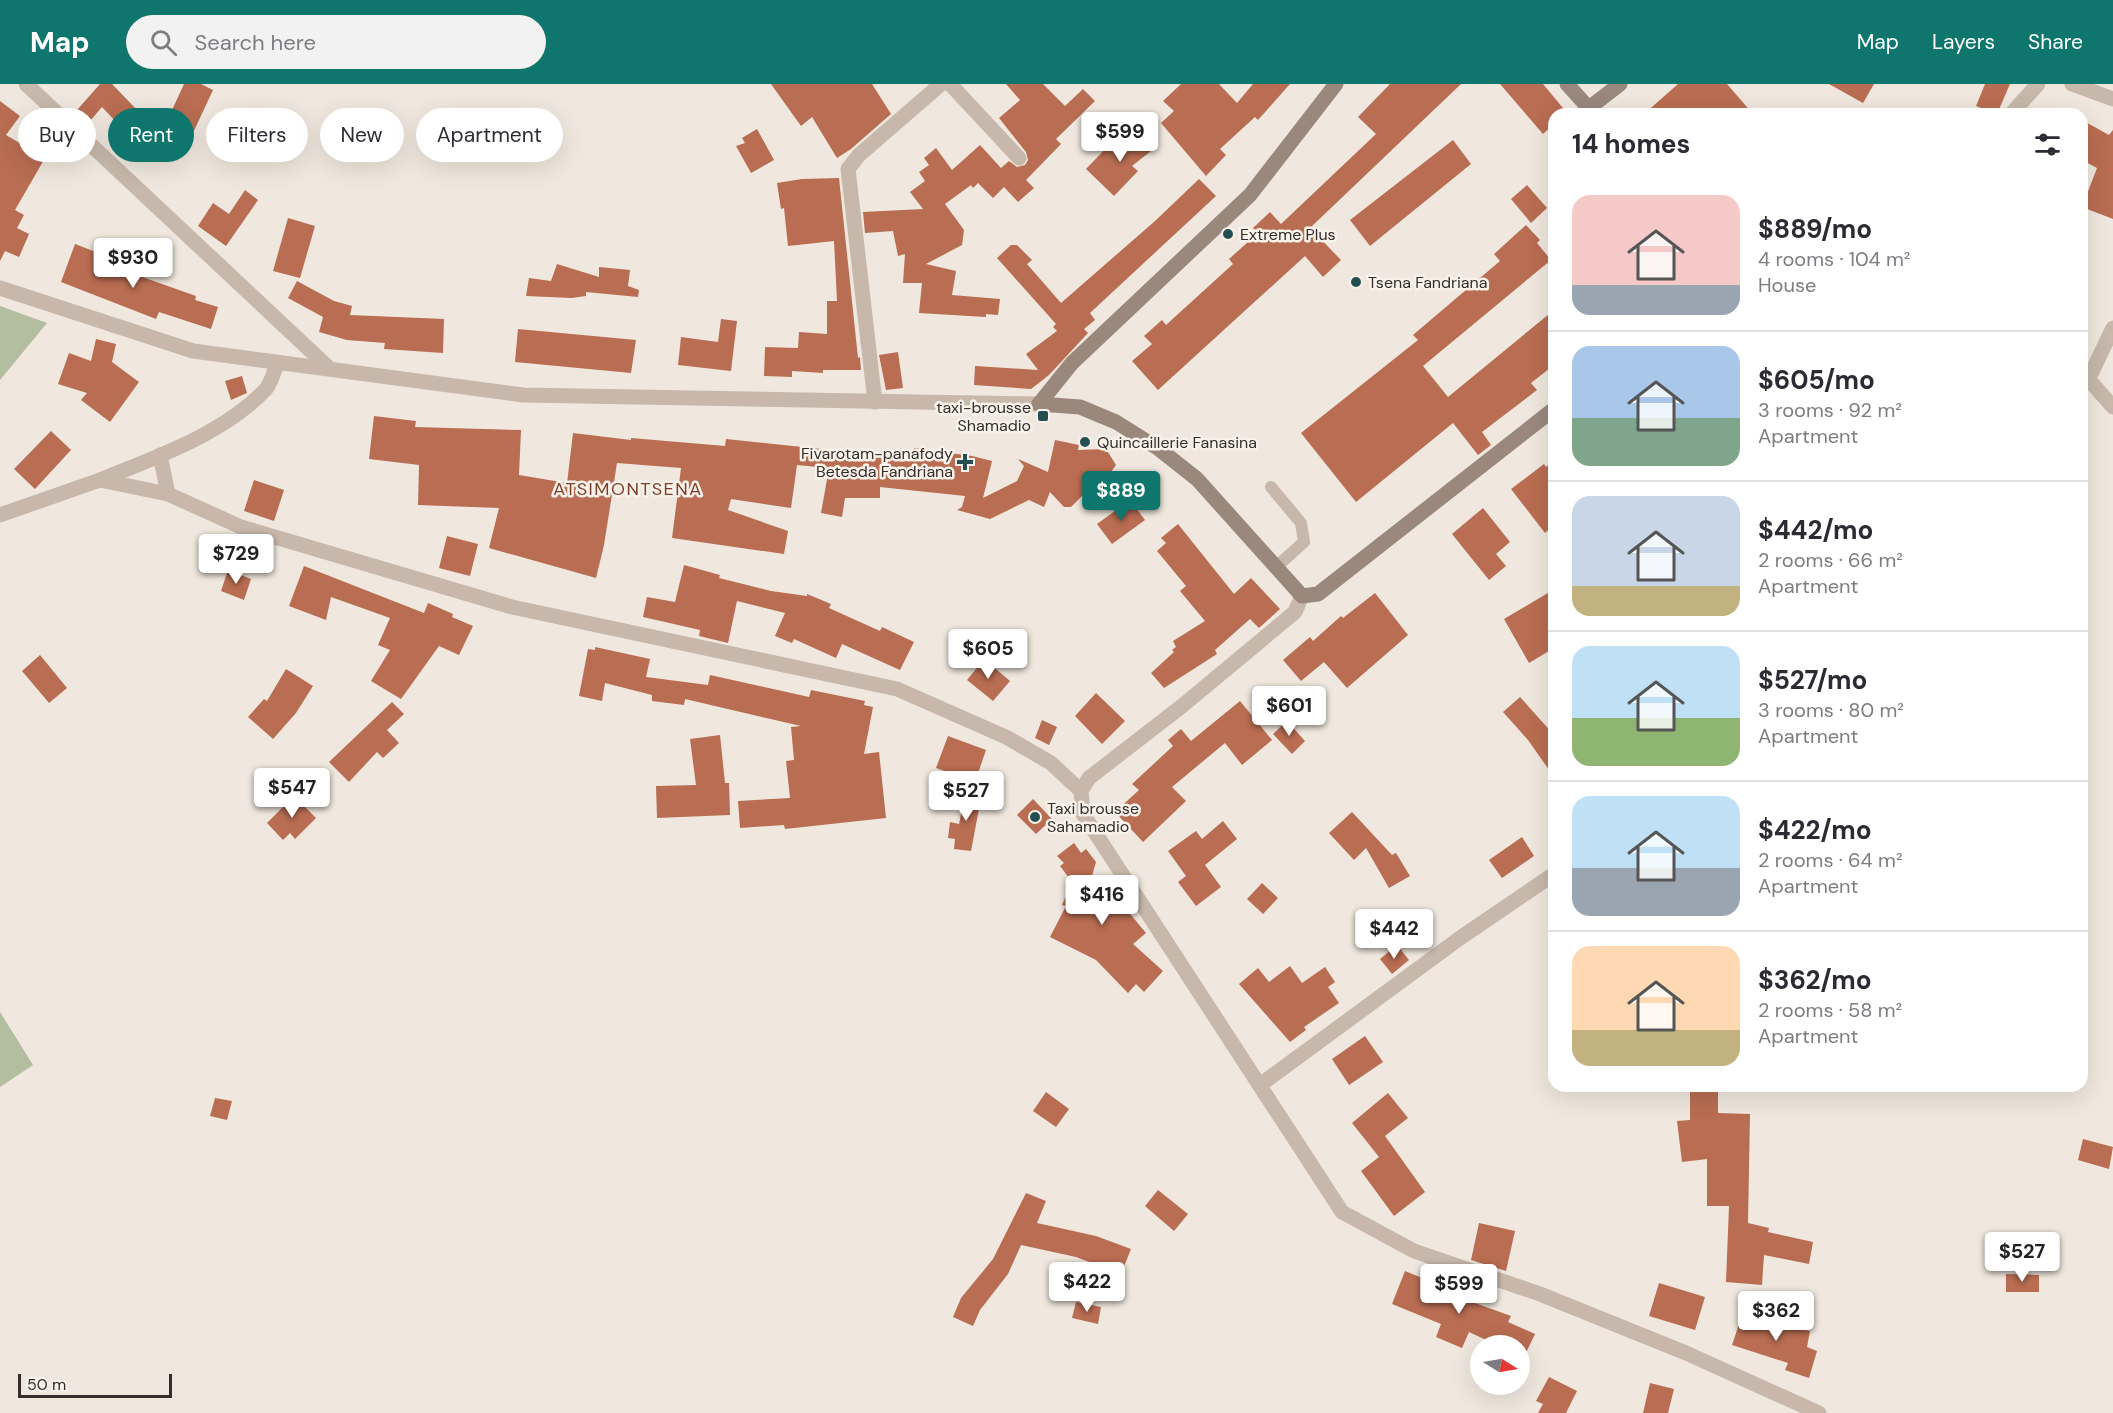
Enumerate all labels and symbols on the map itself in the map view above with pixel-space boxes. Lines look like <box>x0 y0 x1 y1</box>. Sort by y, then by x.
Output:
pin: $599 <box>1084 112 1156 163</box>
place label: Extreme Plus <box>1240 224 1336 245</box>
marker: Extreme Plus <box>1221 227 1235 241</box>
pin: $930 <box>97 238 169 289</box>
place label: Tsena Fandriana <box>1368 272 1487 293</box>
marker: Tsena Fandriana <box>1349 275 1363 289</box>
place label: taxi-brousse Shamadio <box>936 397 1031 436</box>
marker: taxi-brousse Shamadio <box>1036 409 1050 423</box>
place label: Quincaillerie Fanasina <box>1097 432 1257 453</box>
marker: Quincaillerie Fanasina <box>1078 435 1092 449</box>
place label: Fivarotam-panafody Betesda Fandriana <box>801 443 953 482</box>
marker: Fivarotam-panafody Betesda Fandriana <box>958 455 972 469</box>
pin: $889 <box>1085 471 1157 522</box>
district label: ATSIMONTSENA <box>553 477 703 501</box>
pin: $729 <box>200 534 272 585</box>
pin: $605 <box>952 629 1024 680</box>
pin: $601 <box>1253 686 1325 737</box>
pin: $547 <box>256 768 328 819</box>
pin: $527 <box>930 771 1002 822</box>
place label: Taxi brousse Sahamadio <box>1047 798 1139 837</box>
marker: Taxi brousse Sahamadio <box>1028 810 1042 824</box>
pin: $416 <box>1066 875 1138 926</box>
pin: $442 <box>1358 909 1430 960</box>
pin: $527 <box>1986 1232 2058 1283</box>
pin: $422 <box>1051 1262 1123 1313</box>
pin: $599 <box>1423 1264 1495 1315</box>
pin: $362 <box>1740 1291 1812 1342</box>
north arrow <box>1470 1335 1530 1395</box>
scale bar <box>18 1371 172 1398</box>

